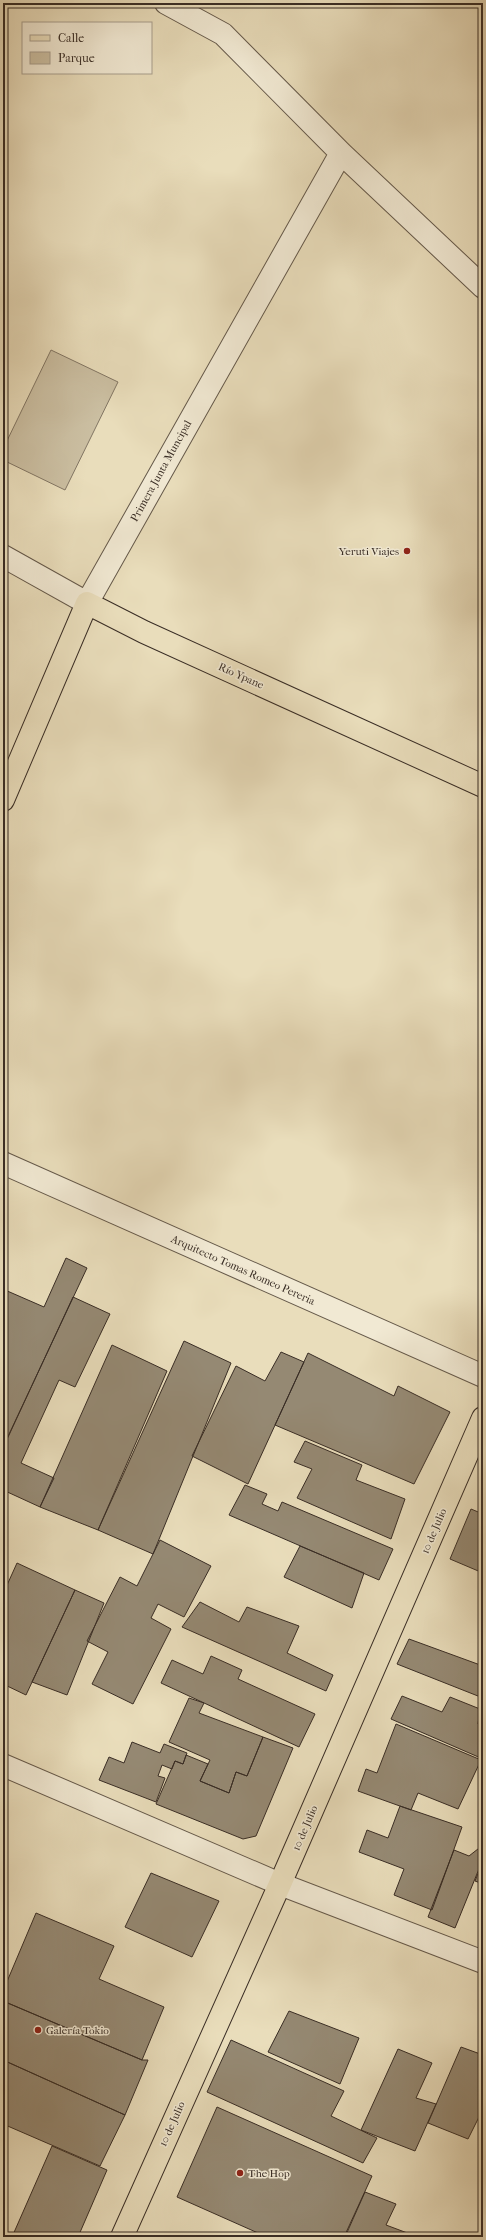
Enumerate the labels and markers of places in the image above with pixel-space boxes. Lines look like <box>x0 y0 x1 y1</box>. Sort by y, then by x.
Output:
place label: Yeruti Viajes <box>338 545 399 558</box>
marker: Yeruti Viajes <box>402 546 412 556</box>
place label: Galería Tokio <box>46 2024 109 2037</box>
marker: Galería Tokio <box>33 2025 43 2035</box>
place label: The Hop <box>248 2167 290 2180</box>
marker: The Hop <box>235 2168 245 2178</box>

